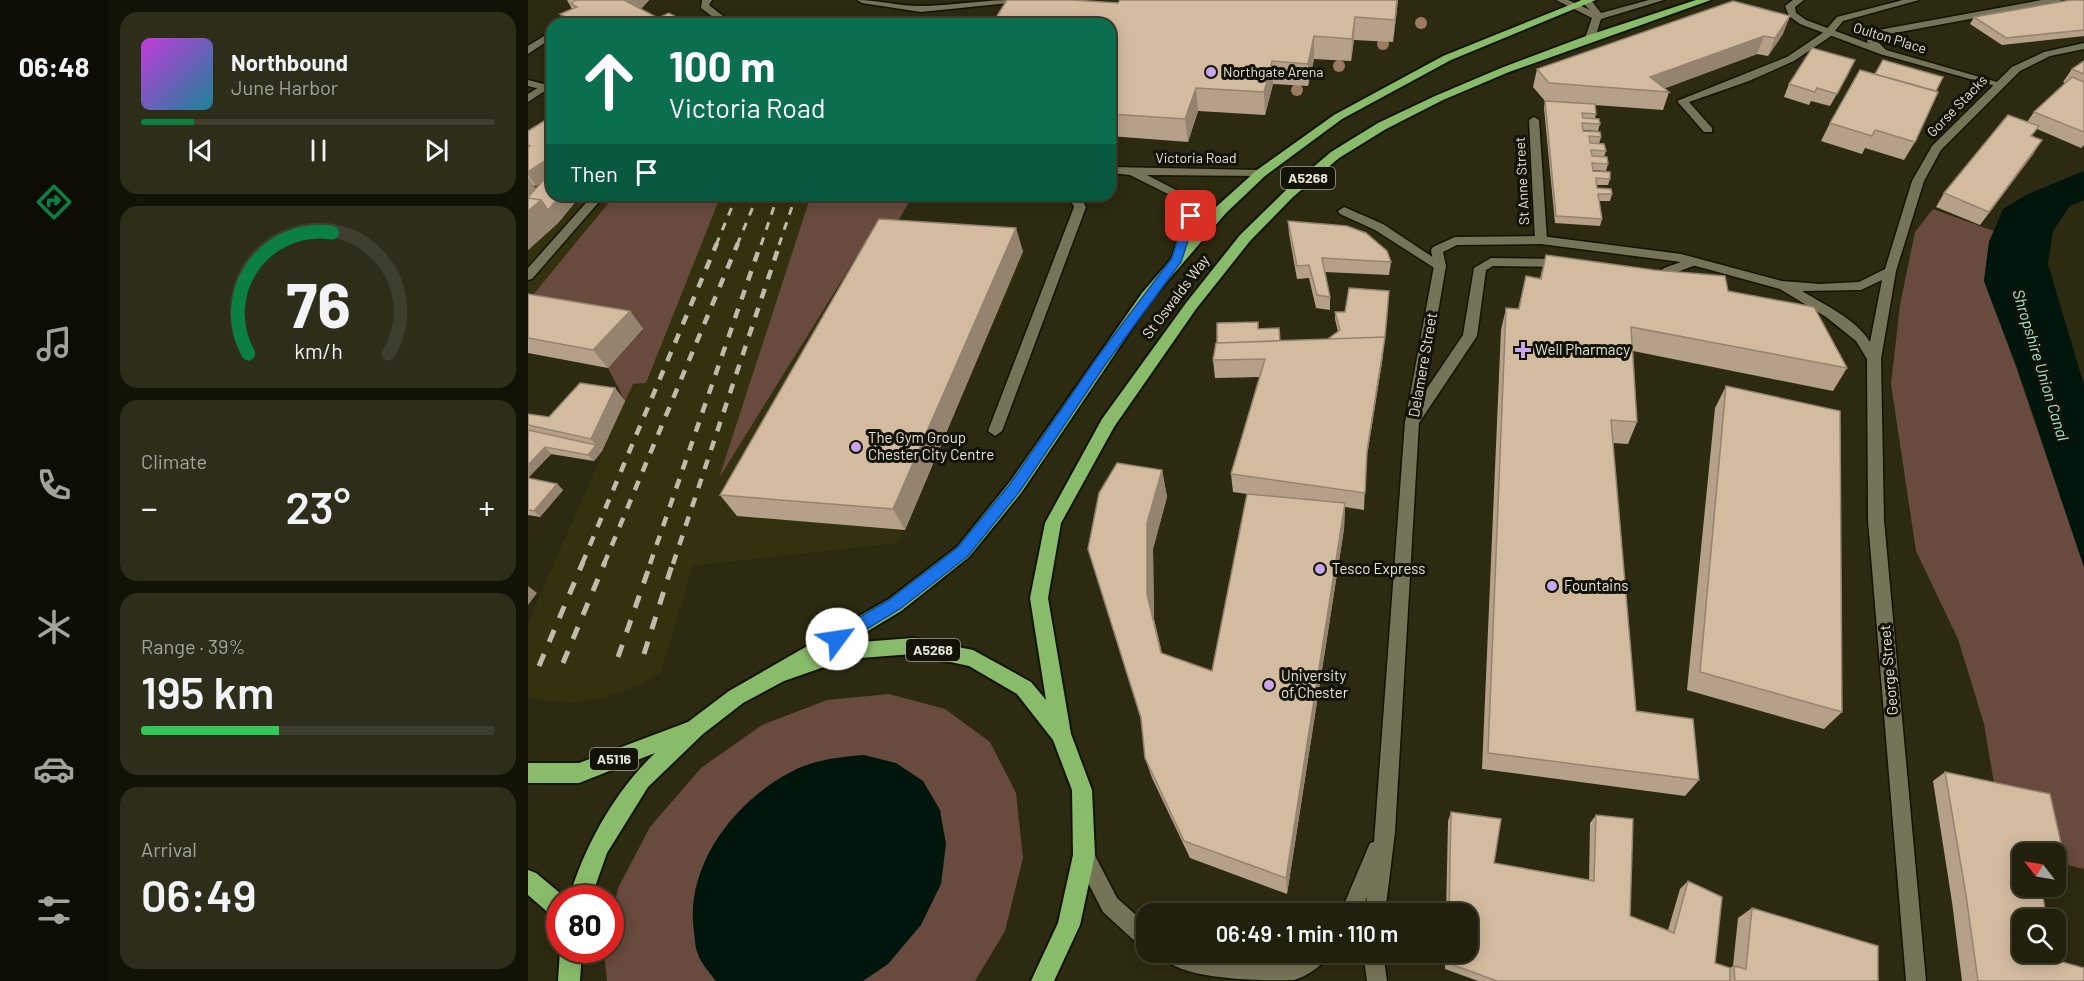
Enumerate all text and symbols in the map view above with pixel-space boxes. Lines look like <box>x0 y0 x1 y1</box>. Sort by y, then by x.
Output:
street label: Oulton Place <box>1851 18 1929 57</box>
text: 100 m <box>669 40 775 90</box>
icon: ahead <box>570 42 648 120</box>
text: Northbound <box>231 49 348 75</box>
text: 06:48 <box>19 50 89 82</box>
place label: Northgate Arena <box>1223 63 1323 80</box>
marker: Northgate Arena <box>1204 65 1218 79</box>
street label: Gorse Stacks <box>1923 71 1991 140</box>
text: June Harbor <box>231 75 338 99</box>
text: Victoria Road <box>669 91 826 123</box>
icon: previous <box>184 134 217 167</box>
icon: pause <box>302 134 335 167</box>
icon: next <box>420 134 453 167</box>
street label: St Anne Street <box>1511 137 1532 225</box>
street label: Victoria Road <box>1155 149 1237 166</box>
icon: arrive <box>630 156 663 189</box>
text: Then <box>570 160 618 186</box>
road number: A5268 <box>1281 167 1335 189</box>
icon: directions <box>33 181 75 223</box>
pin <box>1165 190 1216 241</box>
icon: arrive <box>1174 199 1207 232</box>
street label: St Oswalds Way <box>1138 251 1213 342</box>
text: 76 <box>286 266 350 340</box>
water label: Shropshire Union Canal <box>2009 287 2074 443</box>
street label: Delamere Street <box>1404 311 1440 419</box>
icon: music <box>33 323 75 365</box>
text: km/h <box>294 338 342 363</box>
place label: Well Pharmacy <box>1535 340 1630 358</box>
marker: Well Pharmacy <box>1516 343 1530 357</box>
place label: The Gym Group Chester City Centre <box>868 428 994 463</box>
marker: The Gym Group Chester City Centre <box>849 440 863 454</box>
text: Climate <box>141 449 207 473</box>
icon: phone <box>33 464 75 506</box>
text: 23° <box>285 479 351 533</box>
text: − <box>141 487 158 527</box>
text: + <box>479 487 495 527</box>
place label: Tesco Express <box>1332 559 1425 577</box>
marker: Tesco Express <box>1313 562 1327 576</box>
place label: Fountains <box>1564 576 1628 594</box>
marker: Fountains <box>1545 579 1559 593</box>
icon: climate <box>33 606 75 648</box>
position arrow <box>805 607 869 671</box>
street label: George Street <box>1875 624 1901 716</box>
text: Range · 39% <box>141 634 245 658</box>
road number: A5268 <box>906 639 960 661</box>
text: 195 km <box>141 664 274 718</box>
place label: University of Chester <box>1281 666 1349 701</box>
marker: University of Chester <box>1262 678 1276 692</box>
icon: car <box>33 748 75 790</box>
road number: A5116 <box>590 748 638 770</box>
text: Arrival <box>141 837 197 861</box>
north arrow <box>2012 843 2066 897</box>
map controls <box>2012 843 2066 963</box>
text: 06:49 <box>141 867 256 921</box>
speed limit sign: 80 <box>546 885 624 963</box>
icon: filters <box>33 889 75 931</box>
button: search <box>2012 909 2066 963</box>
text: 06:49 · 1 min · 110 m <box>1216 920 1398 946</box>

